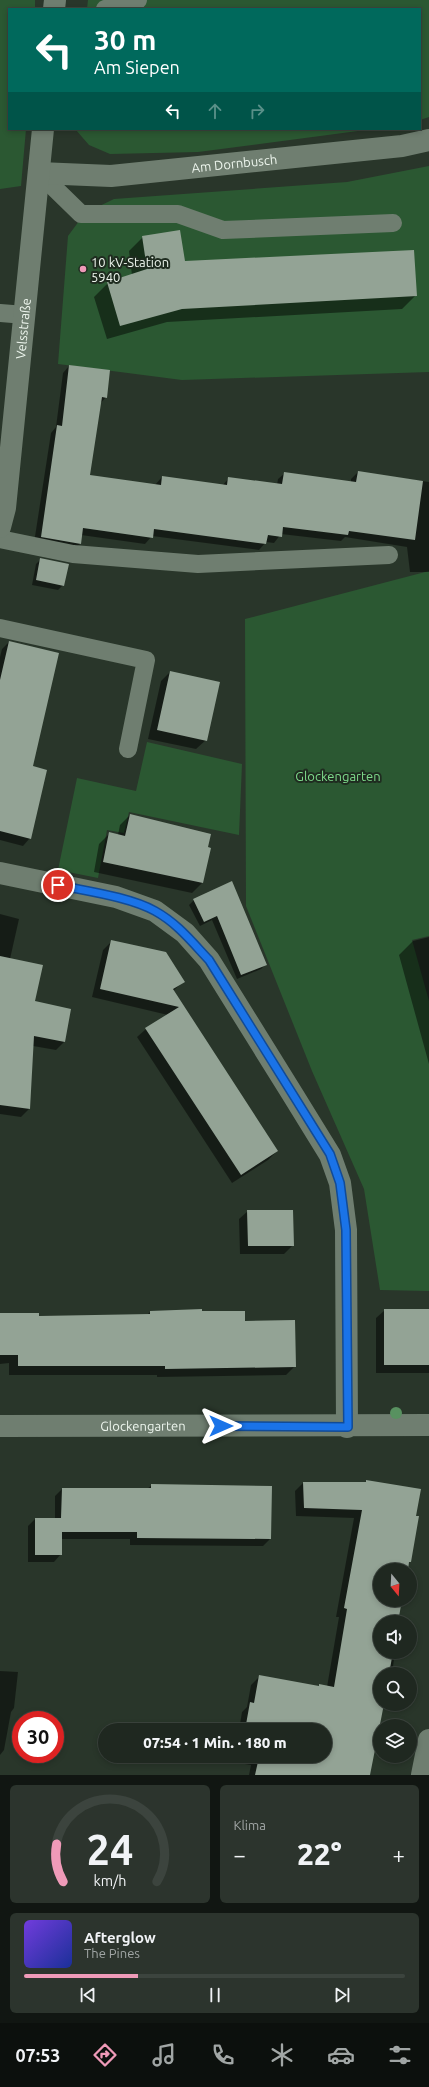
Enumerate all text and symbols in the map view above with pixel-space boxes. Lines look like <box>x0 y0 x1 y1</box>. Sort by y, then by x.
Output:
icon: left <box>28 24 80 76</box>
text: 30 m <box>94 24 156 55</box>
text: Am Siepen <box>94 57 180 77</box>
icon: left <box>162 100 184 122</box>
icon: ahead <box>204 100 226 122</box>
icon: right <box>246 100 268 122</box>
street label: Am Dornbusch <box>191 152 278 175</box>
place label: 10 kV-Station 5940 <box>91 255 169 284</box>
marker: 10 kV-Station 5940 <box>78 264 88 274</box>
street label: Velsstraße <box>13 297 33 360</box>
park label: Glockengarten <box>295 769 381 783</box>
pin <box>41 868 75 902</box>
icon: arrive <box>47 874 69 896</box>
position arrow <box>200 1405 242 1447</box>
street label: Glockengarten <box>100 1419 186 1433</box>
north arrow <box>373 1563 417 1607</box>
map controls <box>373 1563 417 1763</box>
button: sound <box>373 1615 417 1659</box>
button: search <box>373 1667 417 1711</box>
speed limit sign: 30 <box>12 1711 64 1763</box>
button: layers <box>373 1719 417 1763</box>
text: 07:54 · 1 Min. · 180 m <box>143 1734 287 1751</box>
text: Klima <box>234 1818 266 1832</box>
text: 24 <box>86 1826 133 1873</box>
text: 22° <box>297 1837 342 1871</box>
text: − <box>234 1842 246 1867</box>
text: + <box>393 1842 405 1867</box>
text: km/h <box>93 1873 126 1889</box>
text: Afterglow <box>84 1929 156 1946</box>
text: The Pines <box>84 1946 140 1960</box>
icon: previous <box>77 1984 99 2006</box>
icon: pause <box>204 1984 226 2006</box>
icon: next <box>331 1984 353 2006</box>
icon: directions <box>91 2041 119 2069</box>
icon: music <box>150 2041 178 2069</box>
icon: phone <box>209 2041 237 2069</box>
icon: climate <box>268 2041 296 2069</box>
icon: car <box>327 2041 355 2069</box>
icon: filters <box>386 2041 414 2069</box>
text: 07:53 <box>15 2045 60 2065</box>

